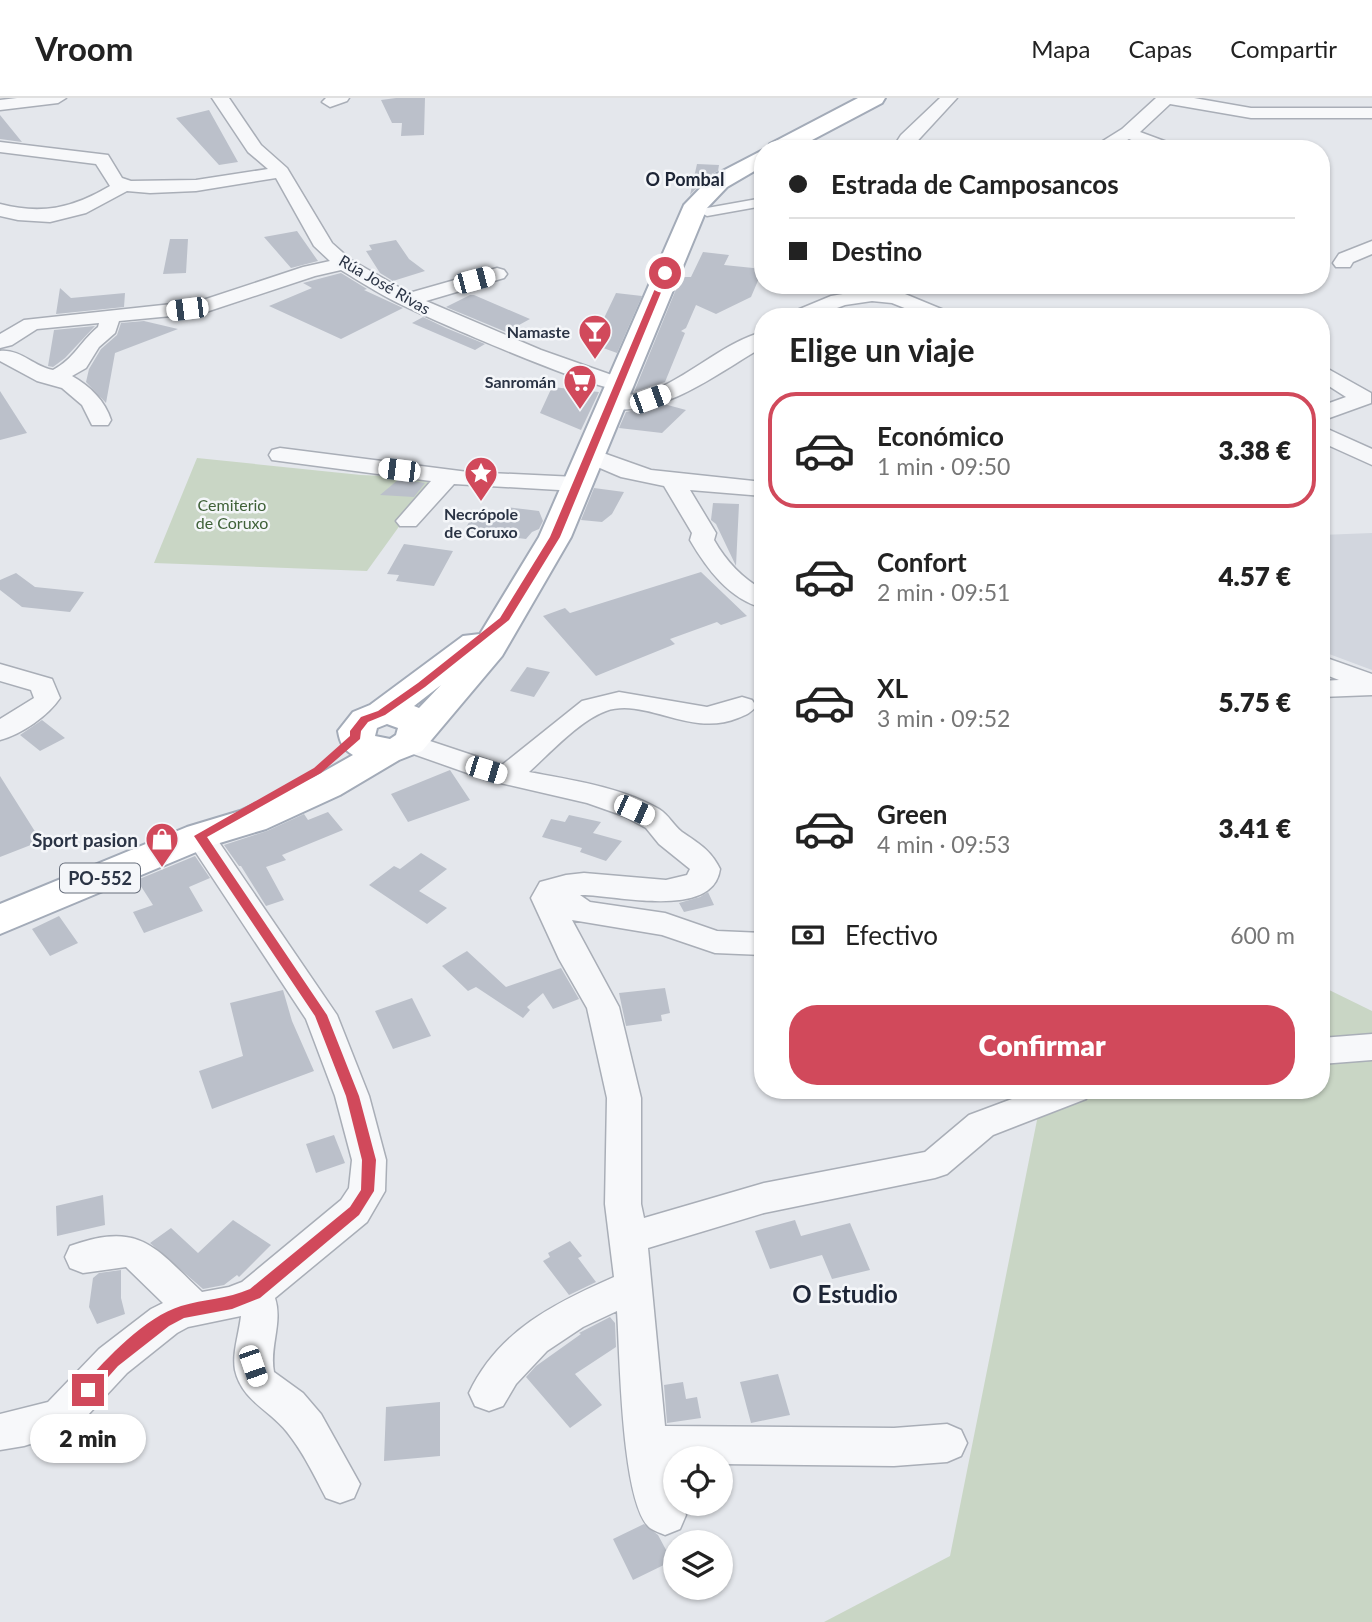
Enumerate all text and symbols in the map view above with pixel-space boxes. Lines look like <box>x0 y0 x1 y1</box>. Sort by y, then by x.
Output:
text: Vroom <box>35 28 133 68</box>
text: Mapa <box>1031 34 1090 63</box>
text: Capas <box>1128 34 1192 63</box>
text: Compartir <box>1230 34 1337 63</box>
district label: O Pombal <box>646 168 724 190</box>
text: Estrada de Camposancos <box>831 168 1119 200</box>
text: Destino <box>831 235 922 267</box>
street label: Rúa José Rivas <box>336 250 434 318</box>
route start <box>649 257 681 289</box>
car <box>451 264 498 296</box>
car <box>165 296 210 322</box>
bar icon: Namaste <box>576 312 614 361</box>
place label: Namaste <box>507 322 570 341</box>
text: Elige un viaje <box>789 330 974 369</box>
supermarket icon: Sanromán <box>561 362 599 411</box>
place label: Sanromán <box>485 372 556 391</box>
car <box>627 382 674 416</box>
icon: car <box>793 419 856 482</box>
text: Económico <box>877 420 1004 452</box>
text: 3.38 € <box>1218 434 1291 466</box>
text: 1 min · 09:50 <box>877 452 1010 480</box>
place icon: Necrópole de Coruxo <box>462 454 500 503</box>
car <box>377 457 422 483</box>
park label: Cemiterio de Coruxo <box>196 495 268 532</box>
place label: Necrópole de Coruxo <box>444 504 518 541</box>
icon: car <box>793 545 856 608</box>
text: Confort <box>877 546 967 578</box>
text: 4.57 € <box>1218 560 1291 592</box>
text: 2 min · 09:51 <box>877 578 1010 606</box>
icon: car <box>793 671 856 734</box>
text: XL <box>877 672 908 704</box>
text: 5.75 € <box>1218 686 1291 718</box>
text: 3 min · 09:52 <box>877 704 1010 732</box>
car <box>463 754 510 786</box>
car <box>611 792 658 828</box>
icon: car <box>793 797 856 860</box>
text: Green <box>877 798 947 830</box>
text: 3.41 € <box>1218 812 1291 844</box>
shop icon: Sport pasion <box>143 820 181 869</box>
place label: Sport pasion <box>32 828 138 851</box>
text: 4 min · 09:53 <box>877 830 1010 858</box>
road number: PO-552 <box>60 864 140 892</box>
icon: cash <box>789 916 827 954</box>
text: Efectivo <box>845 919 938 951</box>
text: 600 m <box>1230 921 1295 949</box>
button: Confirmar <box>789 1005 1295 1085</box>
district label: O Estudio <box>792 1279 898 1308</box>
car <box>237 1343 270 1389</box>
route end <box>72 1374 104 1406</box>
callout: 2 min <box>30 1414 146 1464</box>
text: 2 min <box>59 1424 117 1452</box>
map controls <box>663 1446 733 1600</box>
button: locate <box>663 1446 733 1516</box>
button: layers <box>663 1530 733 1600</box>

